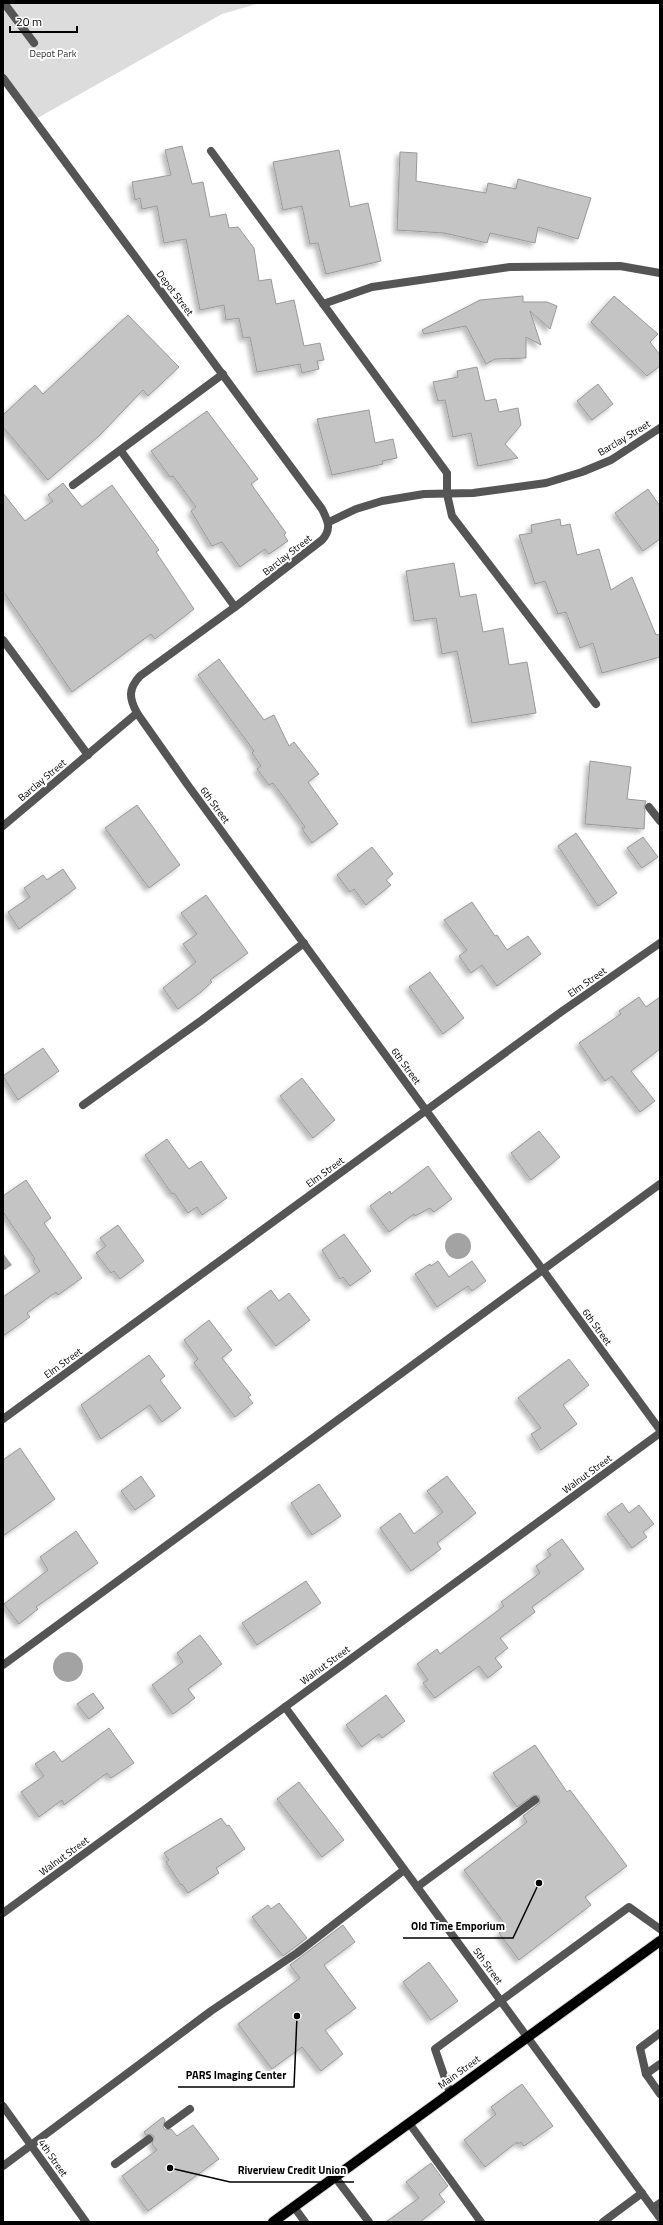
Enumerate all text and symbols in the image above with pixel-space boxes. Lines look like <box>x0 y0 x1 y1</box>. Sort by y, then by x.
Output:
scale bar <box>10 8 77 34</box>
text: 20 m <box>16 12 42 31</box>
park label: Depot Park <box>30 46 77 61</box>
street label: Depot Street <box>153 267 197 319</box>
street label: Barclay Street <box>595 416 654 460</box>
street label: Barclay Street <box>259 531 315 579</box>
street label: Barclay Street <box>15 755 70 805</box>
street label: 6th Street <box>196 783 234 827</box>
street label: Elm Street <box>565 963 610 1001</box>
street label: 6th Street <box>387 1044 425 1088</box>
street label: Elm Street <box>303 1153 348 1191</box>
street label: 6th Street <box>578 1305 616 1349</box>
street label: Elm Street <box>41 1344 86 1382</box>
street label: Walnut Street <box>559 1451 615 1497</box>
street label: Walnut Street <box>297 1642 353 1688</box>
street label: Walnut Street <box>36 1833 92 1879</box>
callout: Old Time Emporium <box>403 1915 513 1938</box>
text: Old Time Emporium <box>411 1918 505 1934</box>
street label: 5th Street <box>469 1944 507 1988</box>
street label: Main Street <box>435 2051 484 2092</box>
callout: PARS Imaging Center <box>178 2064 294 2087</box>
text: PARS Imaging Center <box>186 2067 286 2083</box>
street label: 4th Street <box>35 2136 72 2180</box>
callout: Riverview Credit Union <box>230 2159 354 2182</box>
text: Riverview Credit Union <box>238 2162 346 2178</box>

